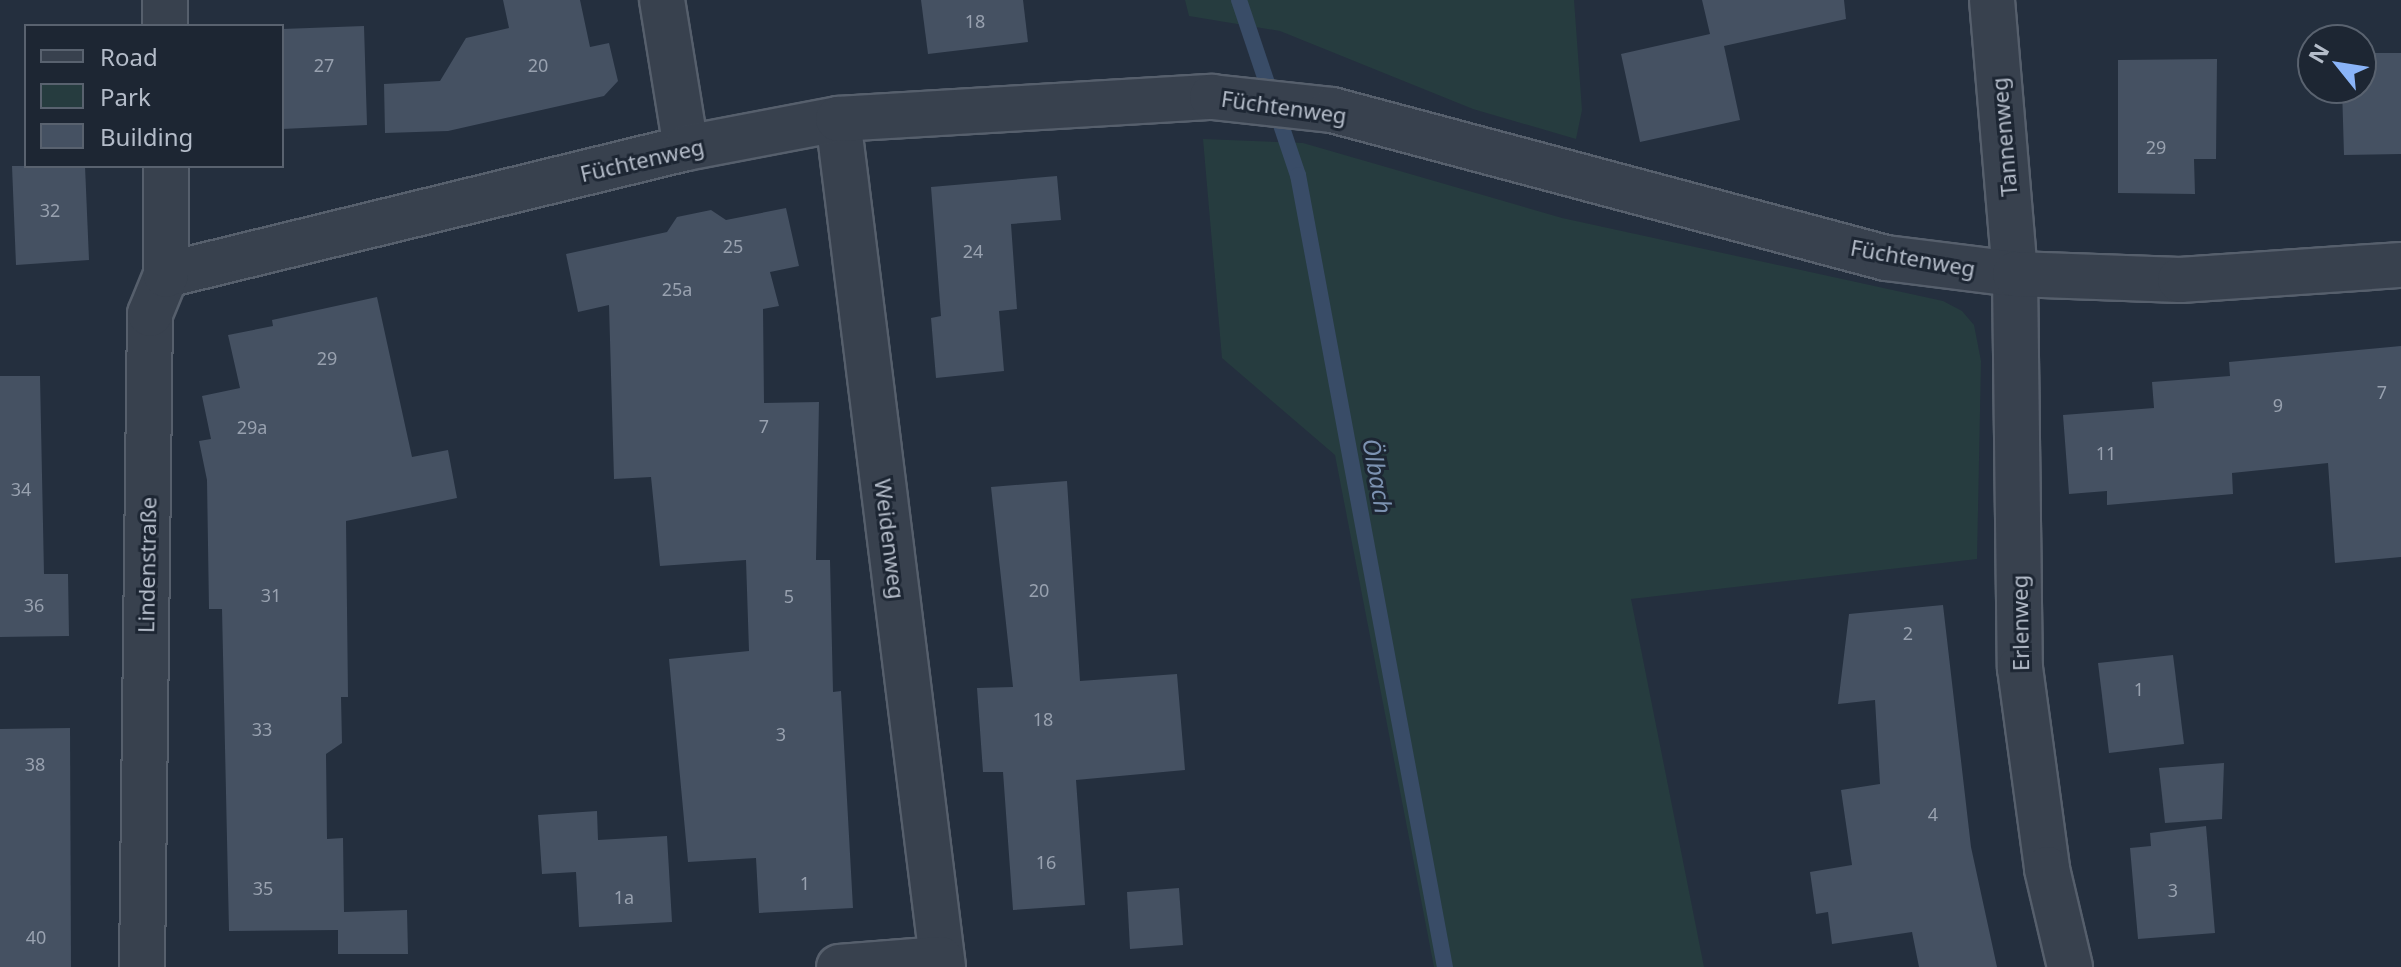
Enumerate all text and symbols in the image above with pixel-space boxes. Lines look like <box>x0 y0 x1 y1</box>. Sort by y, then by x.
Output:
house number: 18 <box>965 10 985 32</box>
legend <box>24 24 284 168</box>
north arrow <box>2297 24 2377 104</box>
text: N <box>2300 38 2335 68</box>
text: Road <box>100 40 158 73</box>
house number: 27 <box>314 54 334 76</box>
house number: 20 <box>528 54 548 76</box>
street label: Tannenweg <box>1986 76 2022 198</box>
text: Park <box>100 80 151 113</box>
street label: Füchtenweg <box>1220 85 1348 129</box>
text: Building <box>100 120 193 153</box>
street label: Füchtenweg <box>577 133 707 187</box>
house number: 29 <box>2146 136 2166 158</box>
house number: 32 <box>40 199 60 221</box>
street label: Füchtenweg <box>1848 234 1978 282</box>
house number: 25 <box>723 235 743 257</box>
house number: 24 <box>963 240 983 262</box>
house number: 25a <box>662 278 692 300</box>
house number: 29 <box>317 347 337 369</box>
house number: 7 <box>2377 381 2387 403</box>
house number: 9 <box>2273 394 2283 416</box>
house number: 7 <box>759 415 769 437</box>
house number: 29a <box>237 416 267 438</box>
water label: Ölbach <box>1357 436 1399 516</box>
house number: 11 <box>2096 442 2116 464</box>
street label: Weidenweg <box>870 477 910 601</box>
house number: 34 <box>11 478 31 500</box>
street label: Lindenstraße <box>133 497 161 633</box>
street label: Erlenweg <box>2006 575 2034 671</box>
house number: 20 <box>1029 579 1049 601</box>
house number: 31 <box>261 584 281 606</box>
house number: 5 <box>784 585 794 607</box>
house number: 36 <box>24 594 44 616</box>
house number: 2 <box>1903 622 1913 644</box>
house number: 1 <box>2134 678 2144 700</box>
house number: 18 <box>1033 708 1053 730</box>
house number: 33 <box>252 718 272 740</box>
house number: 3 <box>776 723 786 745</box>
house number: 38 <box>25 753 45 775</box>
house number: 4 <box>1928 803 1938 825</box>
house number: 16 <box>1036 851 1056 873</box>
house number: 1 <box>800 872 810 894</box>
house number: 35 <box>253 877 273 899</box>
house number: 3 <box>2168 879 2178 901</box>
house number: 1a <box>614 886 634 908</box>
house number: 40 <box>26 926 46 948</box>

